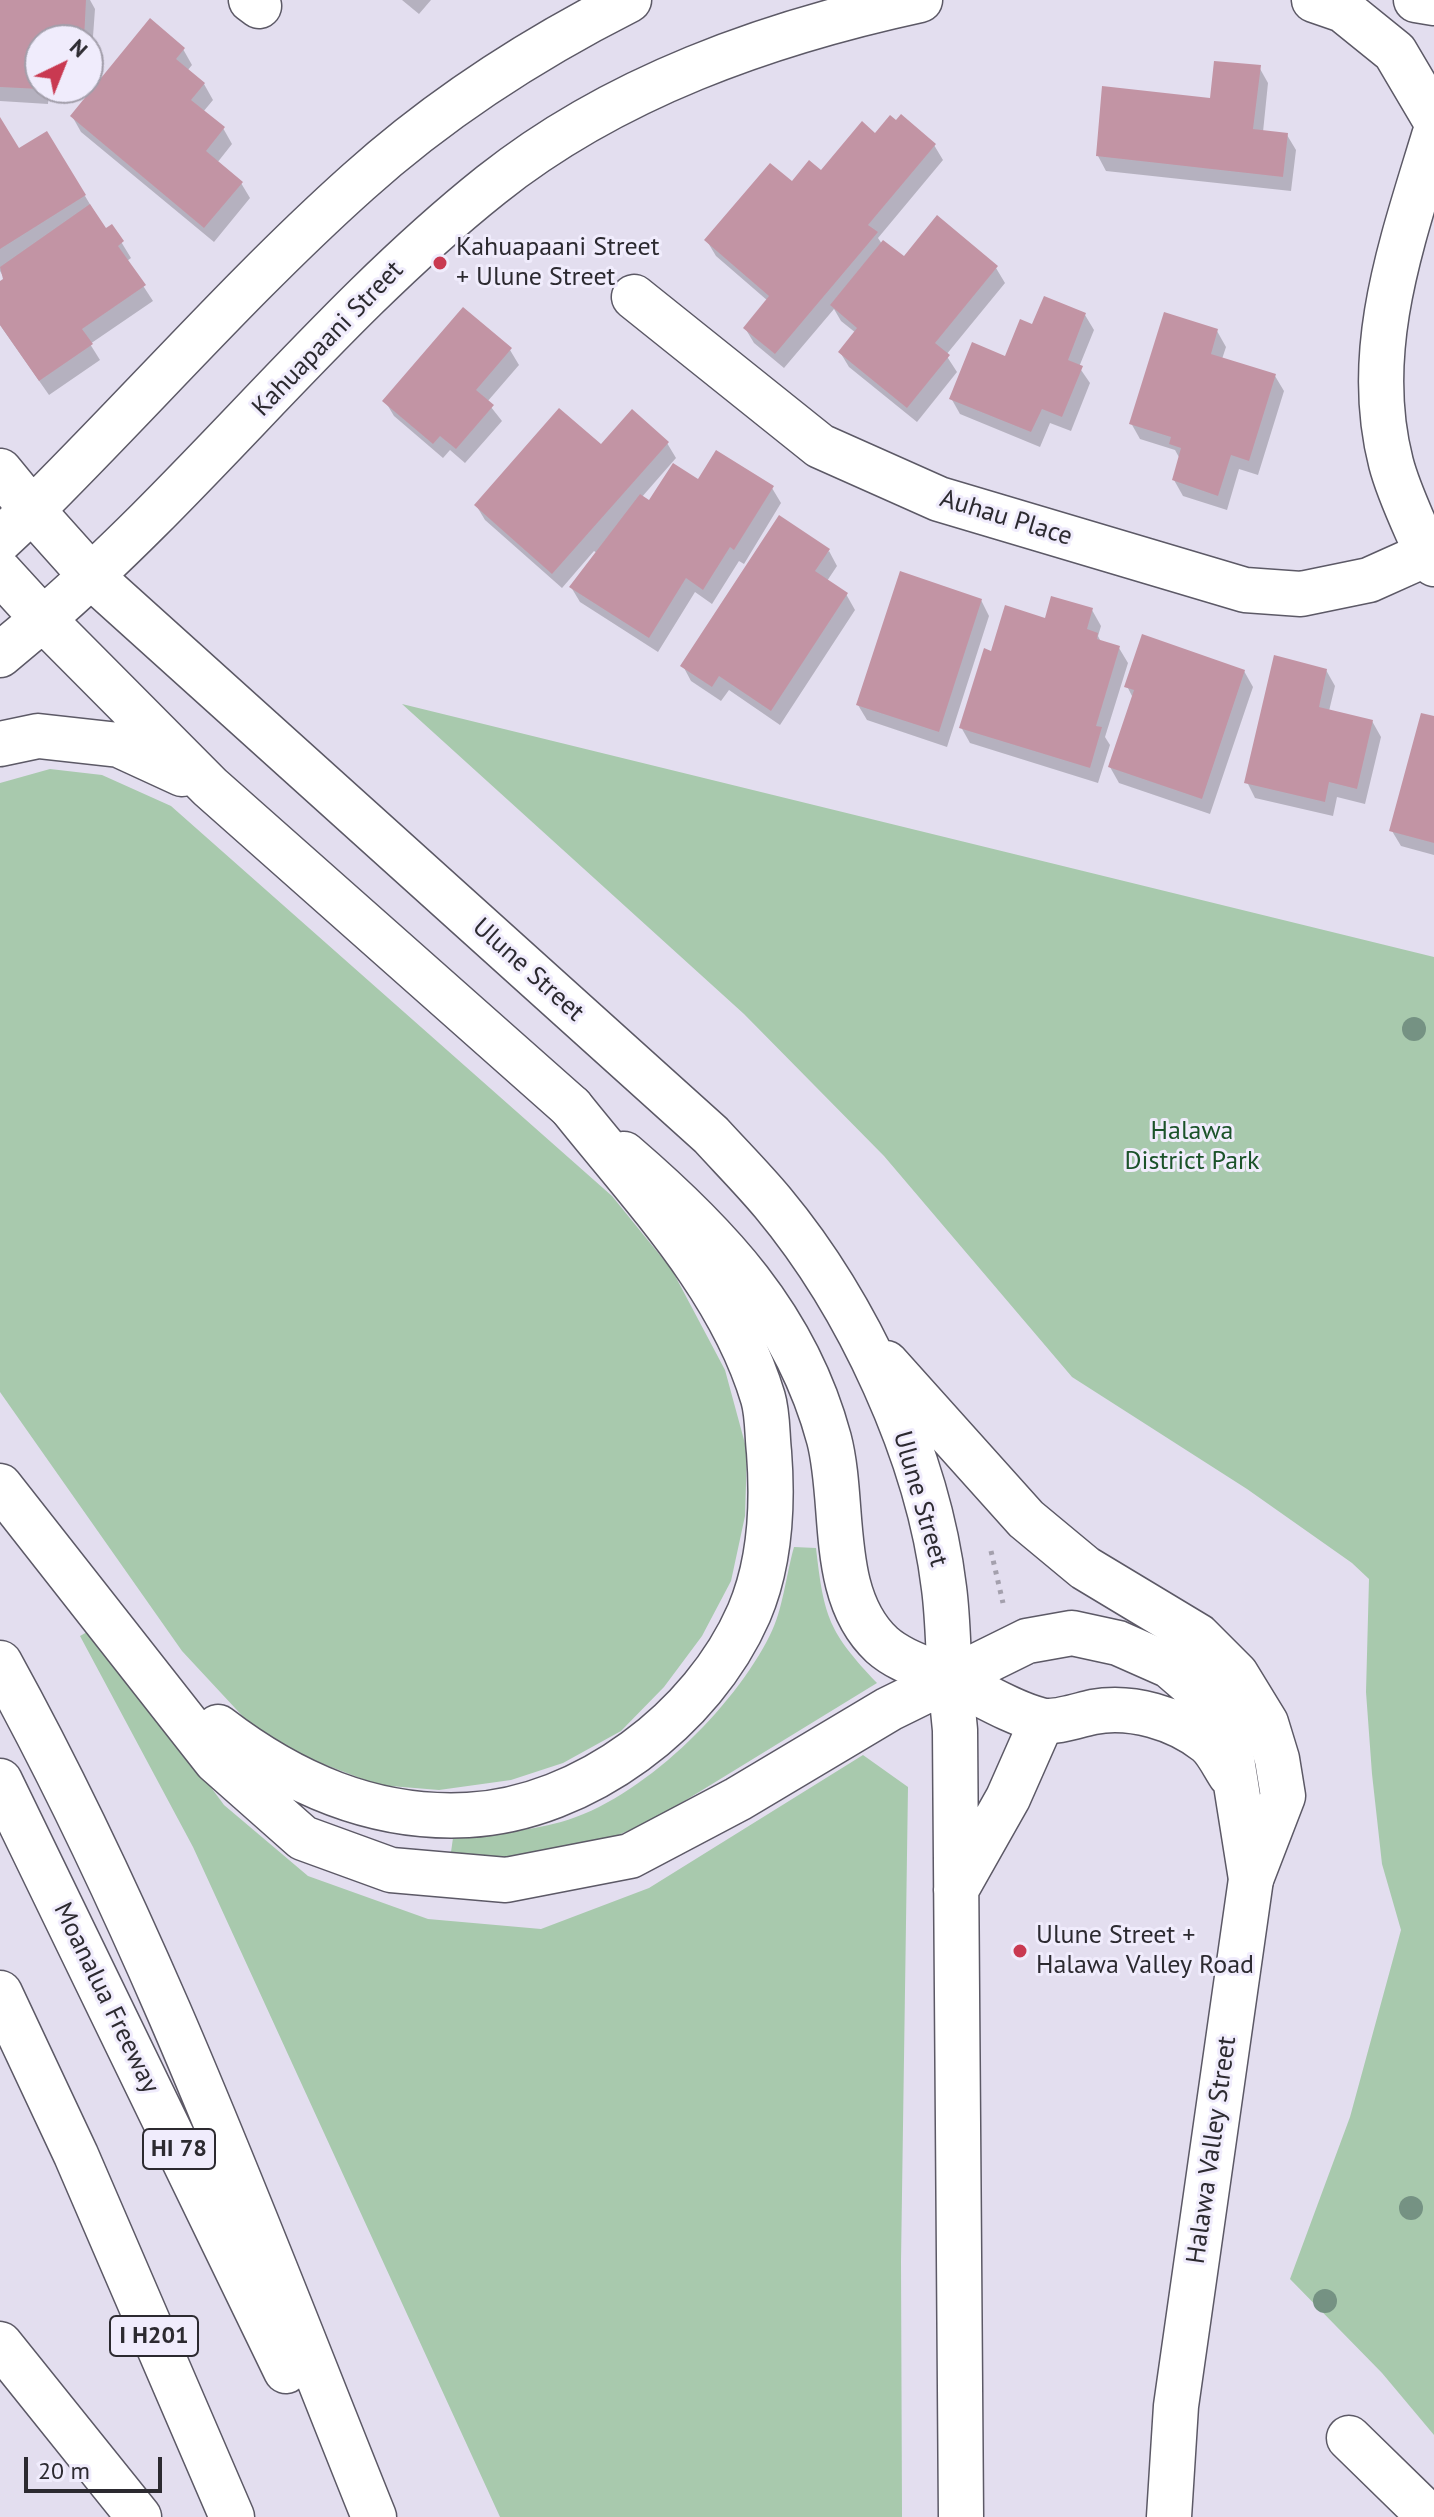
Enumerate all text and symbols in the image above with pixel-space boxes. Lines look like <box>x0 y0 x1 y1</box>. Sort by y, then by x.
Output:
north arrow <box>24 24 104 104</box>
text: N <box>64 33 94 63</box>
place label: Kahuapaani Street + Ulune Street <box>456 232 660 294</box>
marker: Kahuapaani Street + Ulune Street <box>431 254 449 272</box>
street label: Kahuapaani Street <box>246 255 410 423</box>
street label: Auhau Place <box>936 483 1076 553</box>
street label: Ulune Street <box>466 912 590 1028</box>
park label: Halawa District Park <box>1125 1116 1259 1178</box>
street label: Ulune Street <box>886 1428 954 1570</box>
street label: Moanalua Freeway <box>46 1898 166 2098</box>
place label: Ulune Street + Halawa Valley Road <box>1036 1920 1254 1982</box>
marker: Ulune Street + Halawa Valley Road <box>1011 1942 1029 1960</box>
street label: Halawa Valley Street <box>1181 2034 1243 2266</box>
road number: HI 78 <box>143 2129 215 2169</box>
road number: I H201 <box>110 2316 198 2356</box>
scale bar <box>28 2441 166 2491</box>
text: 20 m <box>38 2455 90 2486</box>

